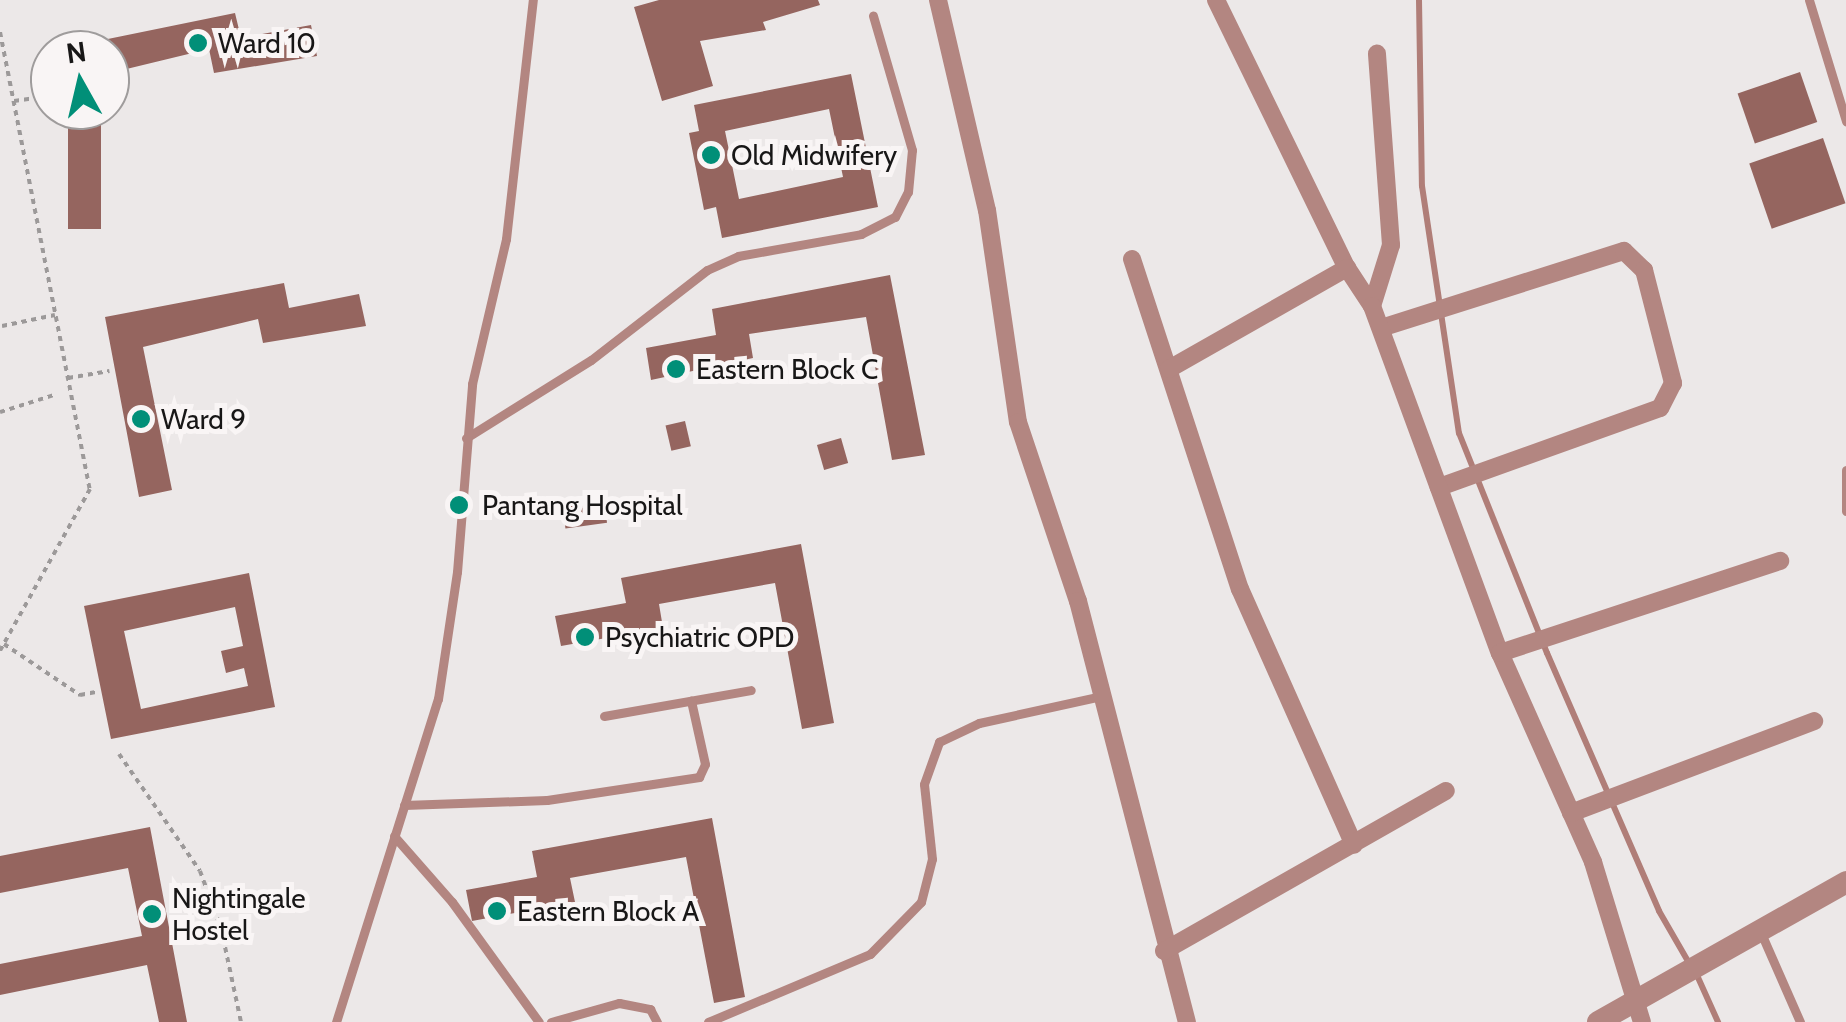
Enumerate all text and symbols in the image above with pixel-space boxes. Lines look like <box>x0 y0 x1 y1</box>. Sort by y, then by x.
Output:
place label: Ward 10 <box>218 26 316 60</box>
north arrow <box>30 30 130 130</box>
marker: Ward 10 <box>187 32 209 54</box>
text: N <box>64 34 88 70</box>
place label: Old Midwifery <box>731 138 897 172</box>
marker: Old Midwifery <box>700 144 722 166</box>
place label: Eastern Block C <box>696 352 878 386</box>
marker: Eastern Block C <box>665 358 687 380</box>
place label: Ward 9 <box>161 402 246 436</box>
marker: Ward 9 <box>130 408 152 430</box>
place label: Pantang Hospital <box>482 488 683 522</box>
marker: Pantang Hospital <box>446 492 472 518</box>
place label: Psychiatric OPD <box>605 620 794 654</box>
marker: Psychiatric OPD <box>574 626 596 648</box>
place label: Nightingale Hostel <box>172 881 306 947</box>
place label: Eastern Block A <box>517 894 699 928</box>
marker: Eastern Block A <box>486 900 508 922</box>
marker: Nightingale Hostel <box>141 903 163 925</box>

